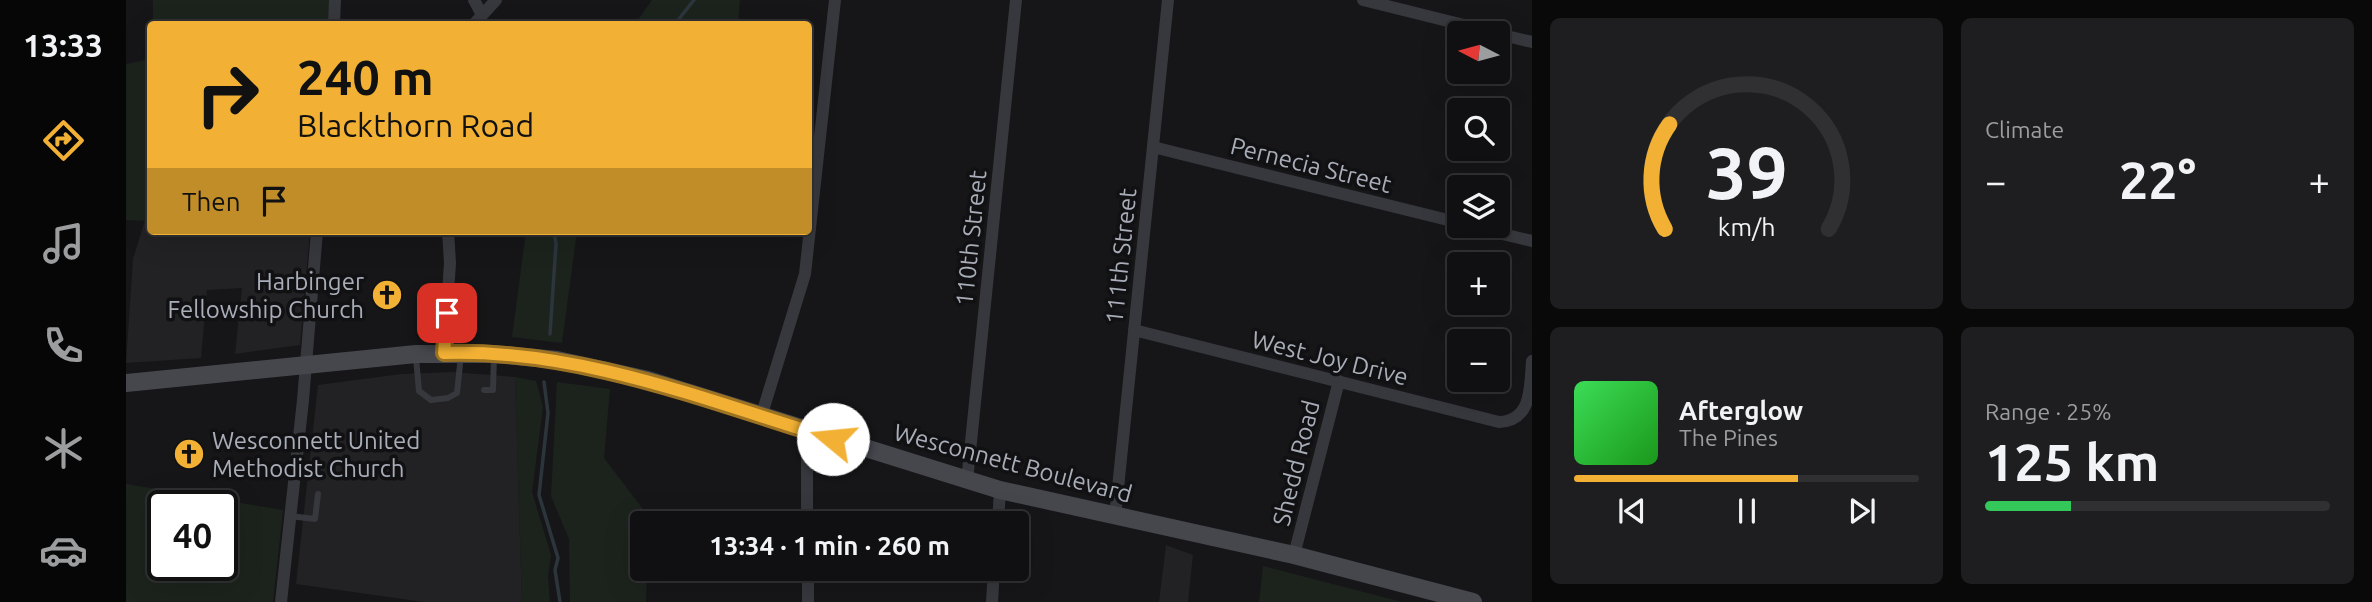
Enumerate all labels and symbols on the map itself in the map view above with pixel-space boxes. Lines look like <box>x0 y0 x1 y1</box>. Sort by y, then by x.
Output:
north arrow <box>1447 21 1510 84</box>
street label: Pernecia Street <box>1228 132 1395 198</box>
street label: 110th Street <box>950 168 992 307</box>
street label: 111th Street <box>1100 186 1142 325</box>
place label: Harbinger Fellowship Church <box>167 268 364 323</box>
church icon: Harbinger Fellowship Church <box>370 278 404 312</box>
pin <box>417 283 477 343</box>
street label: West Joy Drive <box>1249 326 1411 390</box>
street label: Shedd Road <box>1267 397 1325 529</box>
position arrow <box>796 402 870 476</box>
street label: Wesconnett Boulevard <box>891 418 1135 508</box>
place label: Wesconnett United Methodist Church <box>212 427 420 482</box>
church icon: Wesconnett United Methodist Church <box>172 437 206 471</box>
speed limit sign: 40 <box>147 490 238 581</box>

